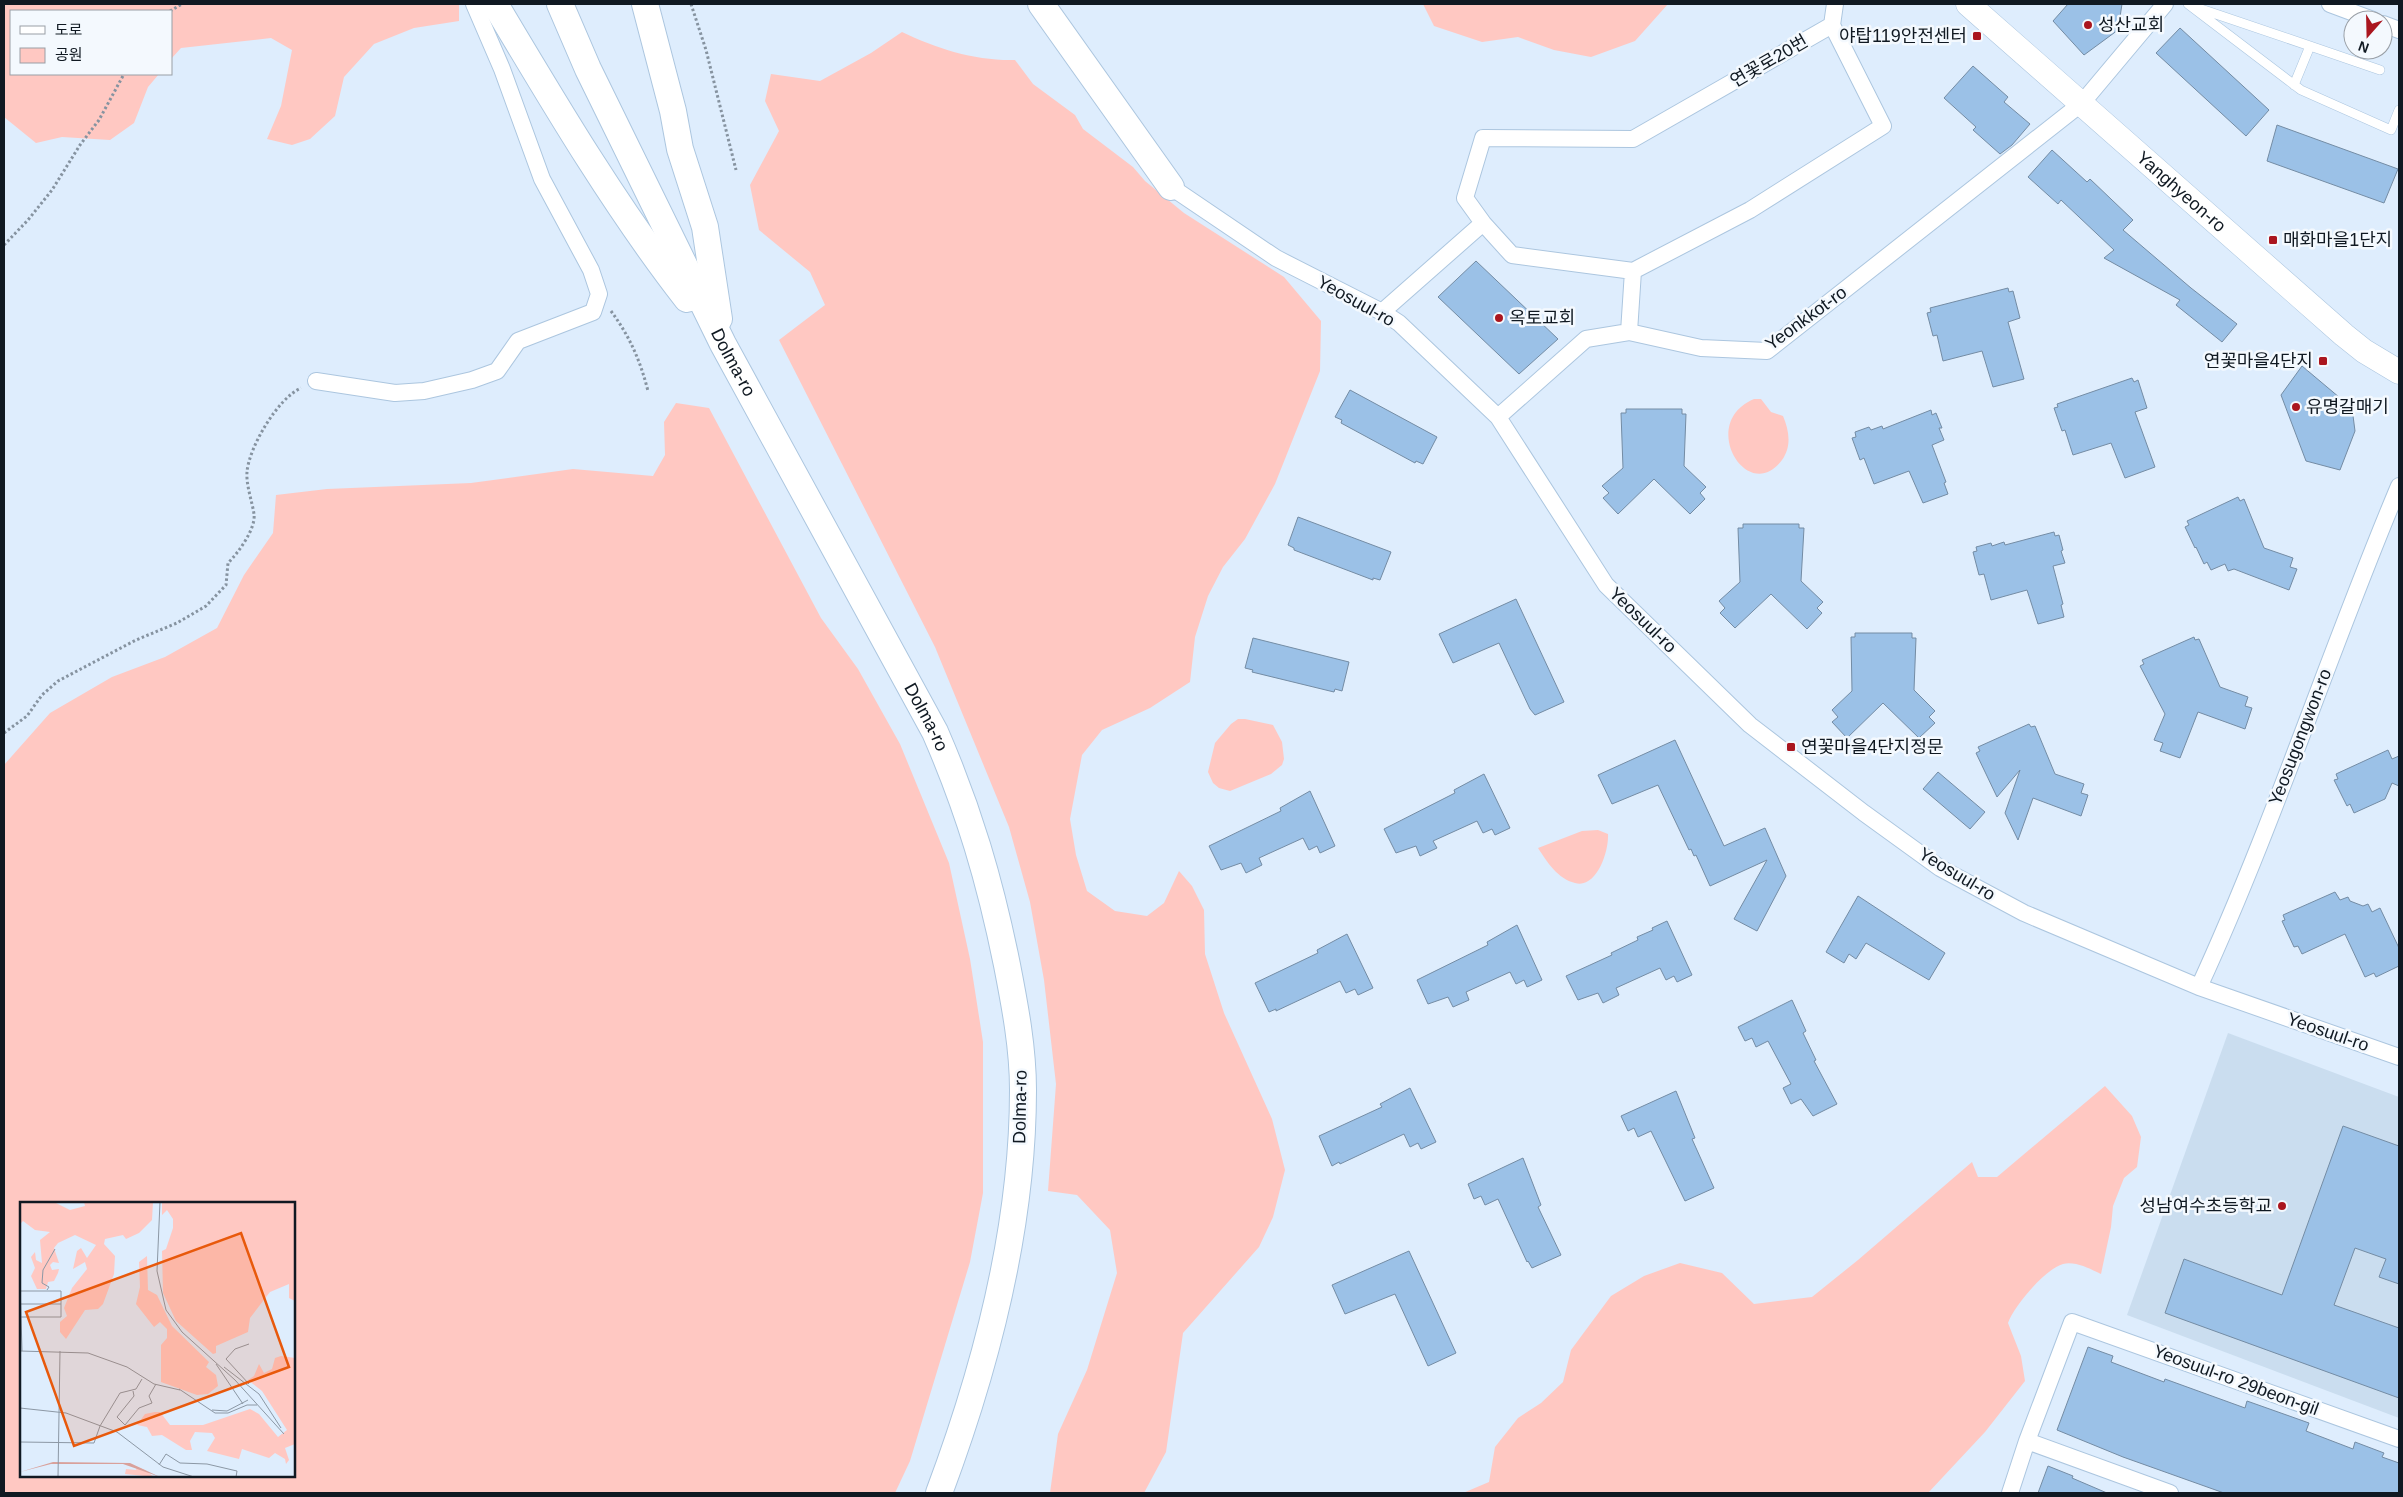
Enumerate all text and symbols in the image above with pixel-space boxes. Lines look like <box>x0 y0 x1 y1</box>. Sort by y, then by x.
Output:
legend <box>10 10 172 75</box>
north arrow <box>2343 10 2393 60</box>
place label: 성산교회 <box>2098 15 2164 35</box>
marker: 성산교회 <box>2082 19 2094 31</box>
text: 도로 <box>55 21 83 38</box>
place label: 야탑119안전센터 <box>1839 26 1967 46</box>
marker: 야탑119안전센터 <box>1971 30 1983 42</box>
street label: 연꽃로20번 <box>1727 31 1811 91</box>
text: N <box>2356 38 2371 56</box>
text: 공원 <box>55 46 83 63</box>
street label: Yanghyeon-ro <box>2133 147 2230 236</box>
place label: 매화마을1단지 <box>2283 230 2392 250</box>
marker: 매화마을1단지 <box>2267 234 2279 246</box>
street label: Yeosuul-ro <box>1314 272 1398 330</box>
street label: Yeonkkot-ro <box>1762 282 1850 354</box>
place label: 옥토교회 <box>1509 308 1575 328</box>
marker: 옥토교회 <box>1493 312 1505 324</box>
street label: Dolma-ro <box>707 325 760 400</box>
place label: 연꽃마을4단지 <box>2204 351 2313 371</box>
marker: 연꽃마을4단지 <box>2317 355 2329 367</box>
place label: 유명갈매기 <box>2306 397 2389 417</box>
marker: 유명갈매기 <box>2290 401 2302 413</box>
street label: Yeosuul-ro <box>1605 583 1681 657</box>
street label: Yeosugongwon-ro <box>2265 666 2335 808</box>
street label: Dolma-ro <box>900 680 952 754</box>
place label: 연꽃마을4단지정문 <box>1801 737 1944 757</box>
marker: 연꽃마을4단지정문 <box>1785 741 1797 753</box>
street label: Yeosuul-ro <box>1915 843 1999 905</box>
street label: Yeosuul-ro <box>2284 1009 2372 1055</box>
street label: Dolma-ro <box>1009 1070 1031 1144</box>
place label: 성남여수초등학교 <box>2140 1196 2272 1216</box>
marker: 성남여수초등학교 <box>2276 1200 2288 1212</box>
inset map <box>20 1202 295 1477</box>
street label: Yeosuul-ro 29beon-gil <box>2151 1341 2321 1419</box>

